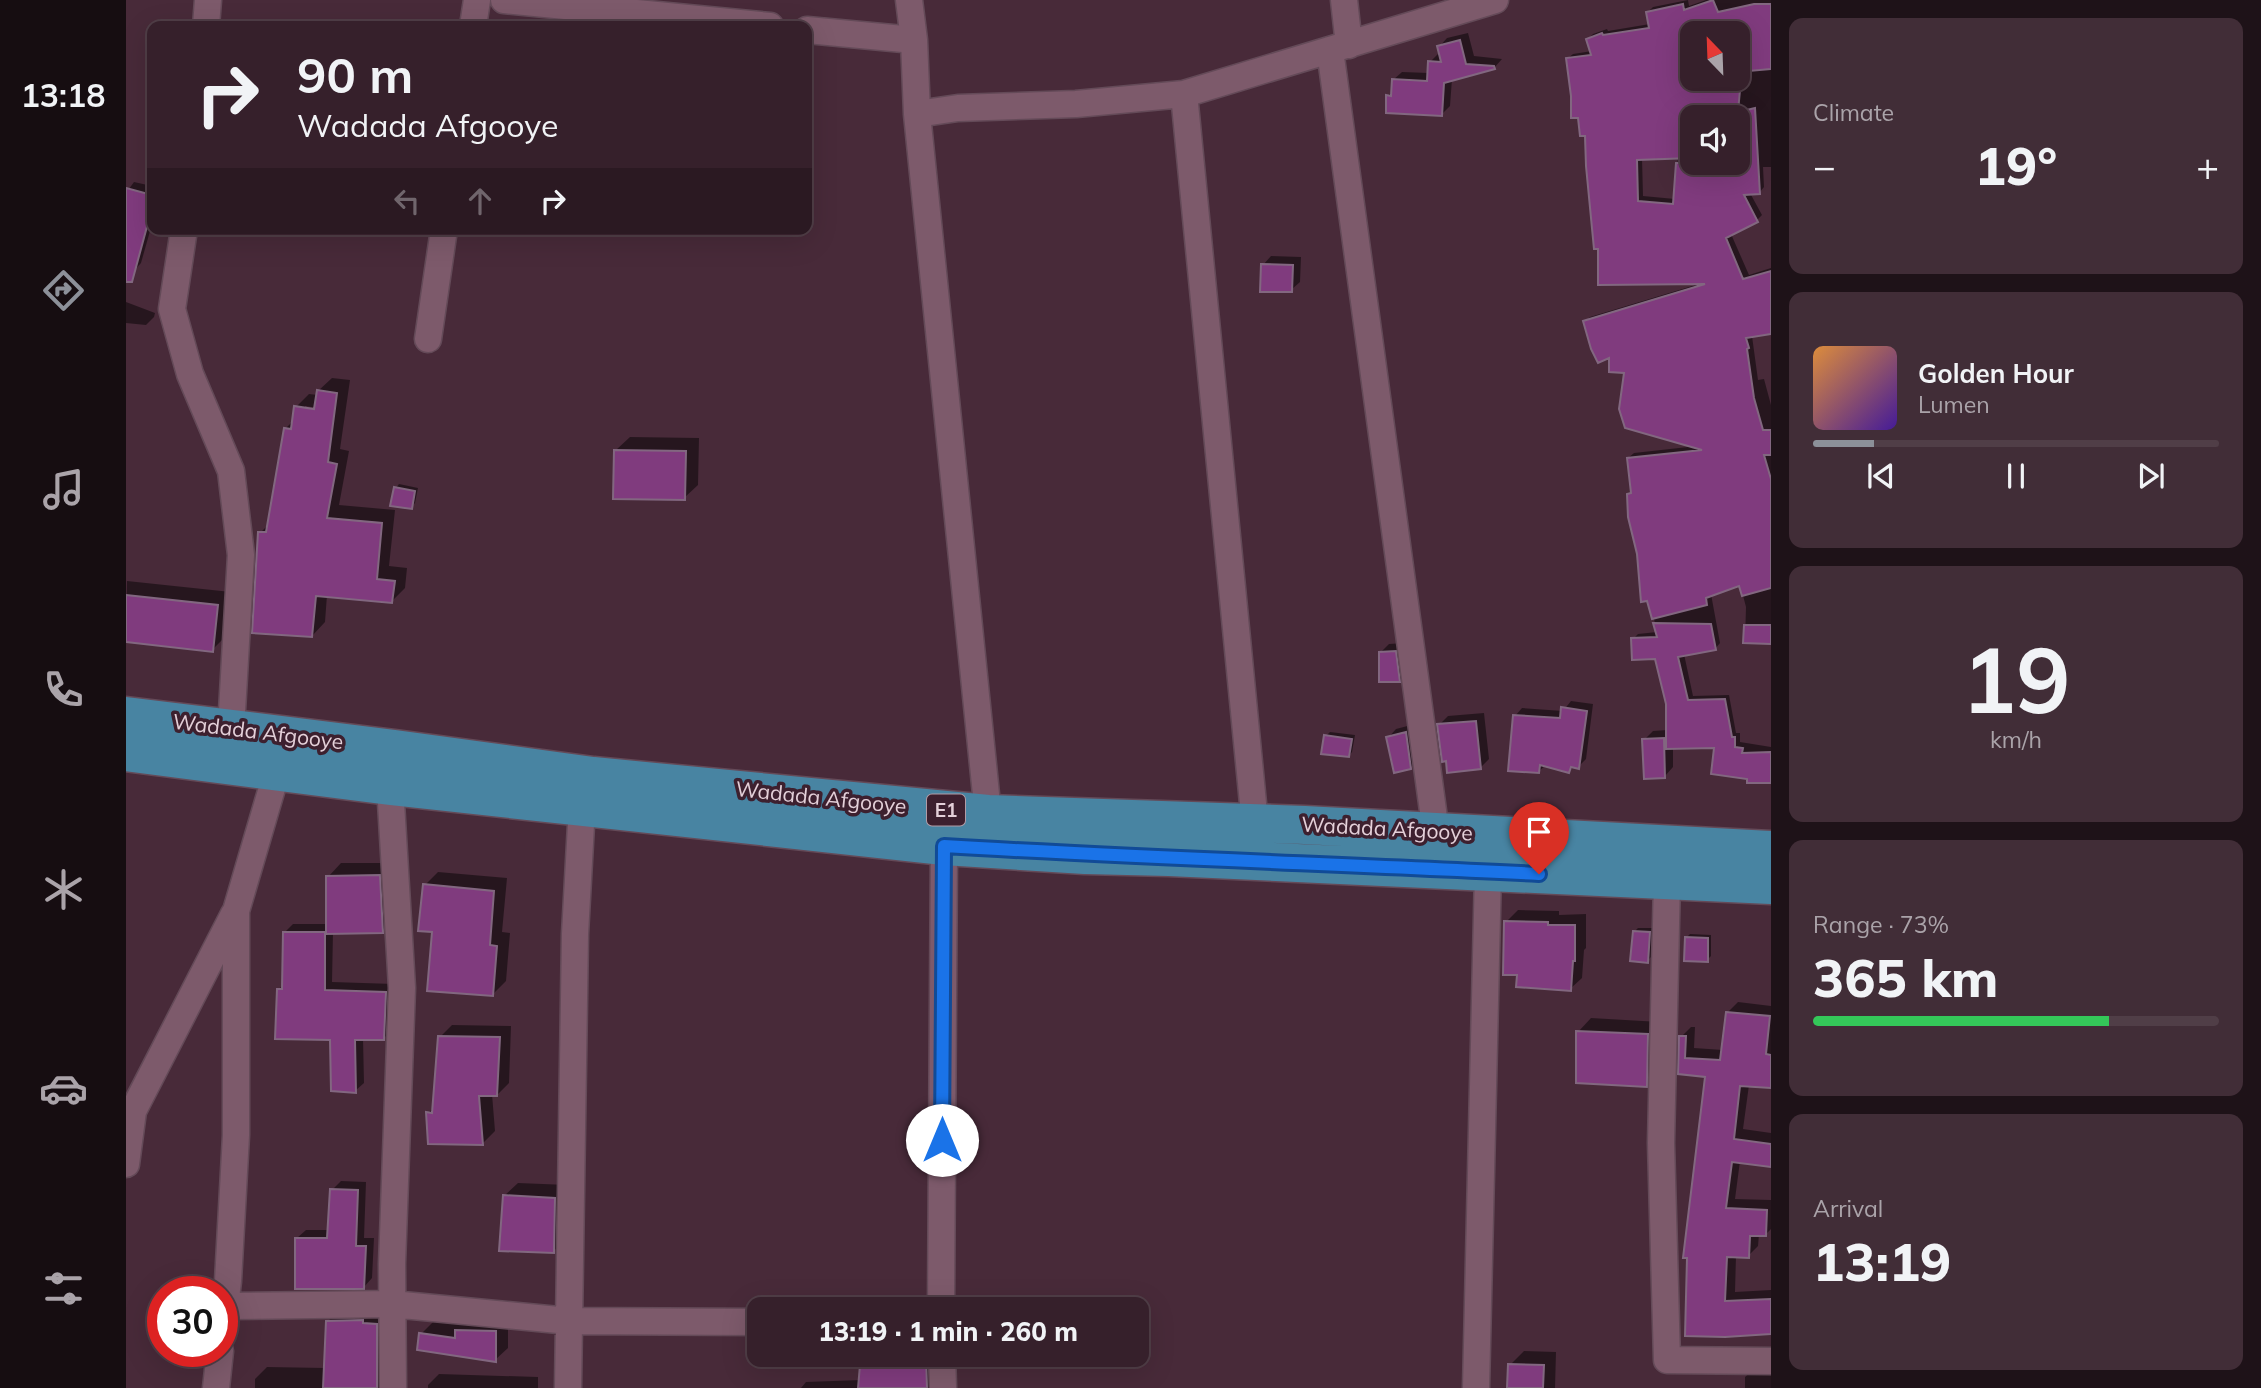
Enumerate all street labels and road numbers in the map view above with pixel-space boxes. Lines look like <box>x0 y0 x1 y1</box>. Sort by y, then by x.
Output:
street label: Wadada Afgooye <box>171 708 345 754</box>
street label: Wadada Afgooye <box>734 775 908 819</box>
road number: E1 <box>927 794 965 825</box>
street label: Wadada Afgooye <box>1301 811 1473 845</box>

